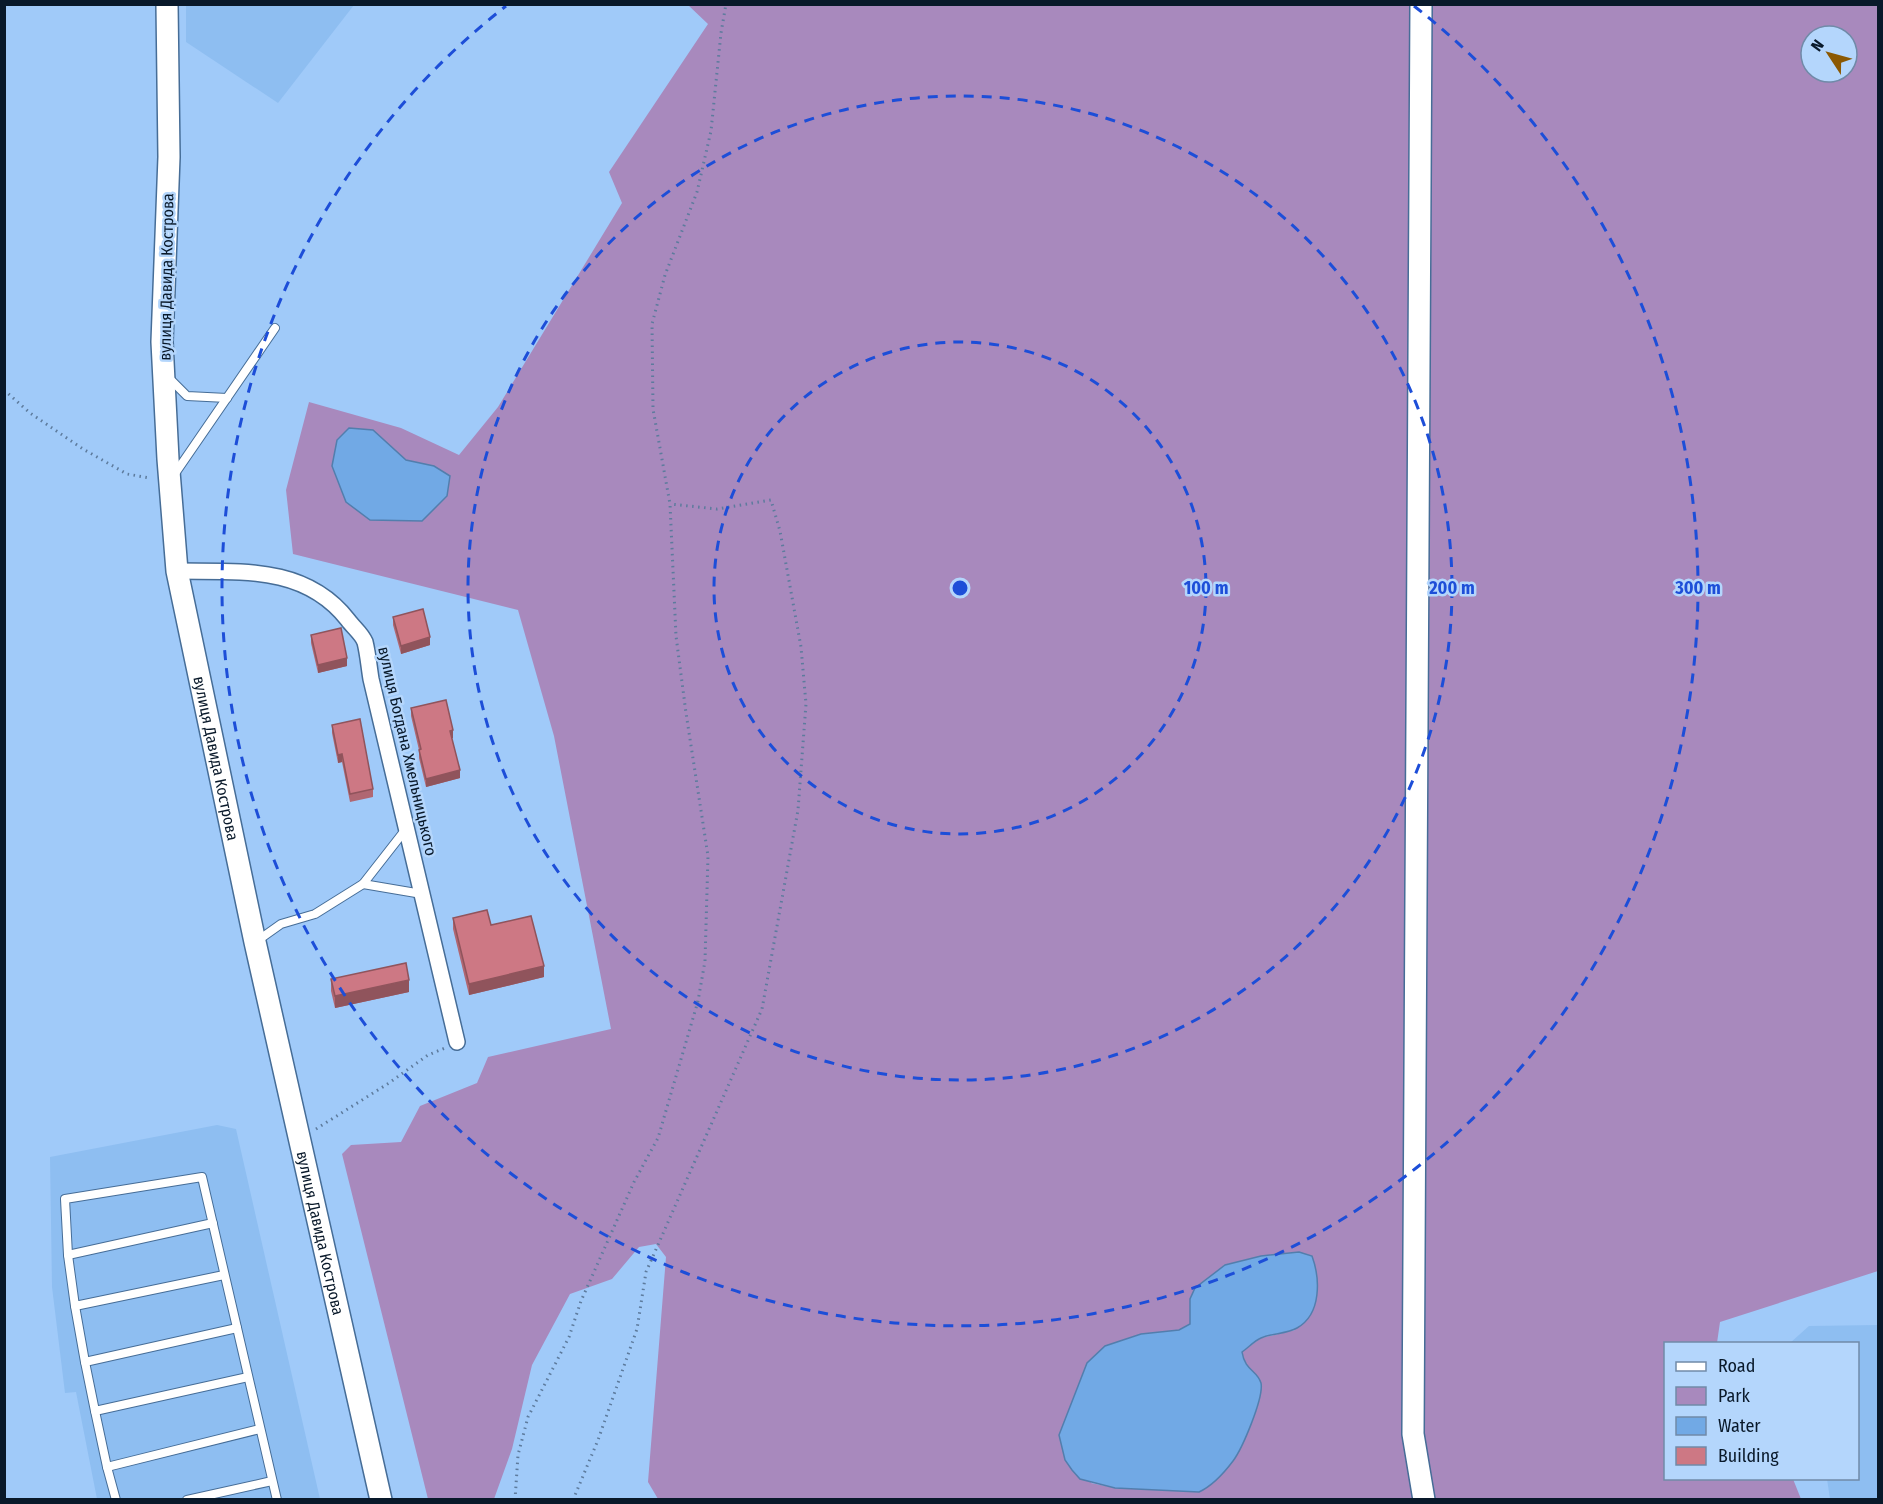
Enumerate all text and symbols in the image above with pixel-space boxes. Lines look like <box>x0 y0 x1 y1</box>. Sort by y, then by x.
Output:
north arrow <box>1799 24 1859 84</box>
text: N <box>1807 36 1828 55</box>
street label: вулиця Давида Кострова <box>156 193 177 361</box>
text: 100 m <box>1184 577 1228 599</box>
text: 200 m <box>1428 577 1475 599</box>
text: 300 m <box>1674 577 1721 599</box>
centre of rings <box>950 578 970 598</box>
street label: вулиця Богдана Хмельницького <box>374 645 441 857</box>
street label: вулиця Давида Кострова <box>189 674 242 842</box>
street label: вулиця Давида Кострова <box>292 1149 348 1317</box>
legend <box>1664 1342 1859 1480</box>
text: Road <box>1718 1355 1755 1377</box>
text: Park <box>1718 1385 1751 1407</box>
text: Water <box>1718 1415 1761 1437</box>
text: Building <box>1718 1445 1779 1467</box>

